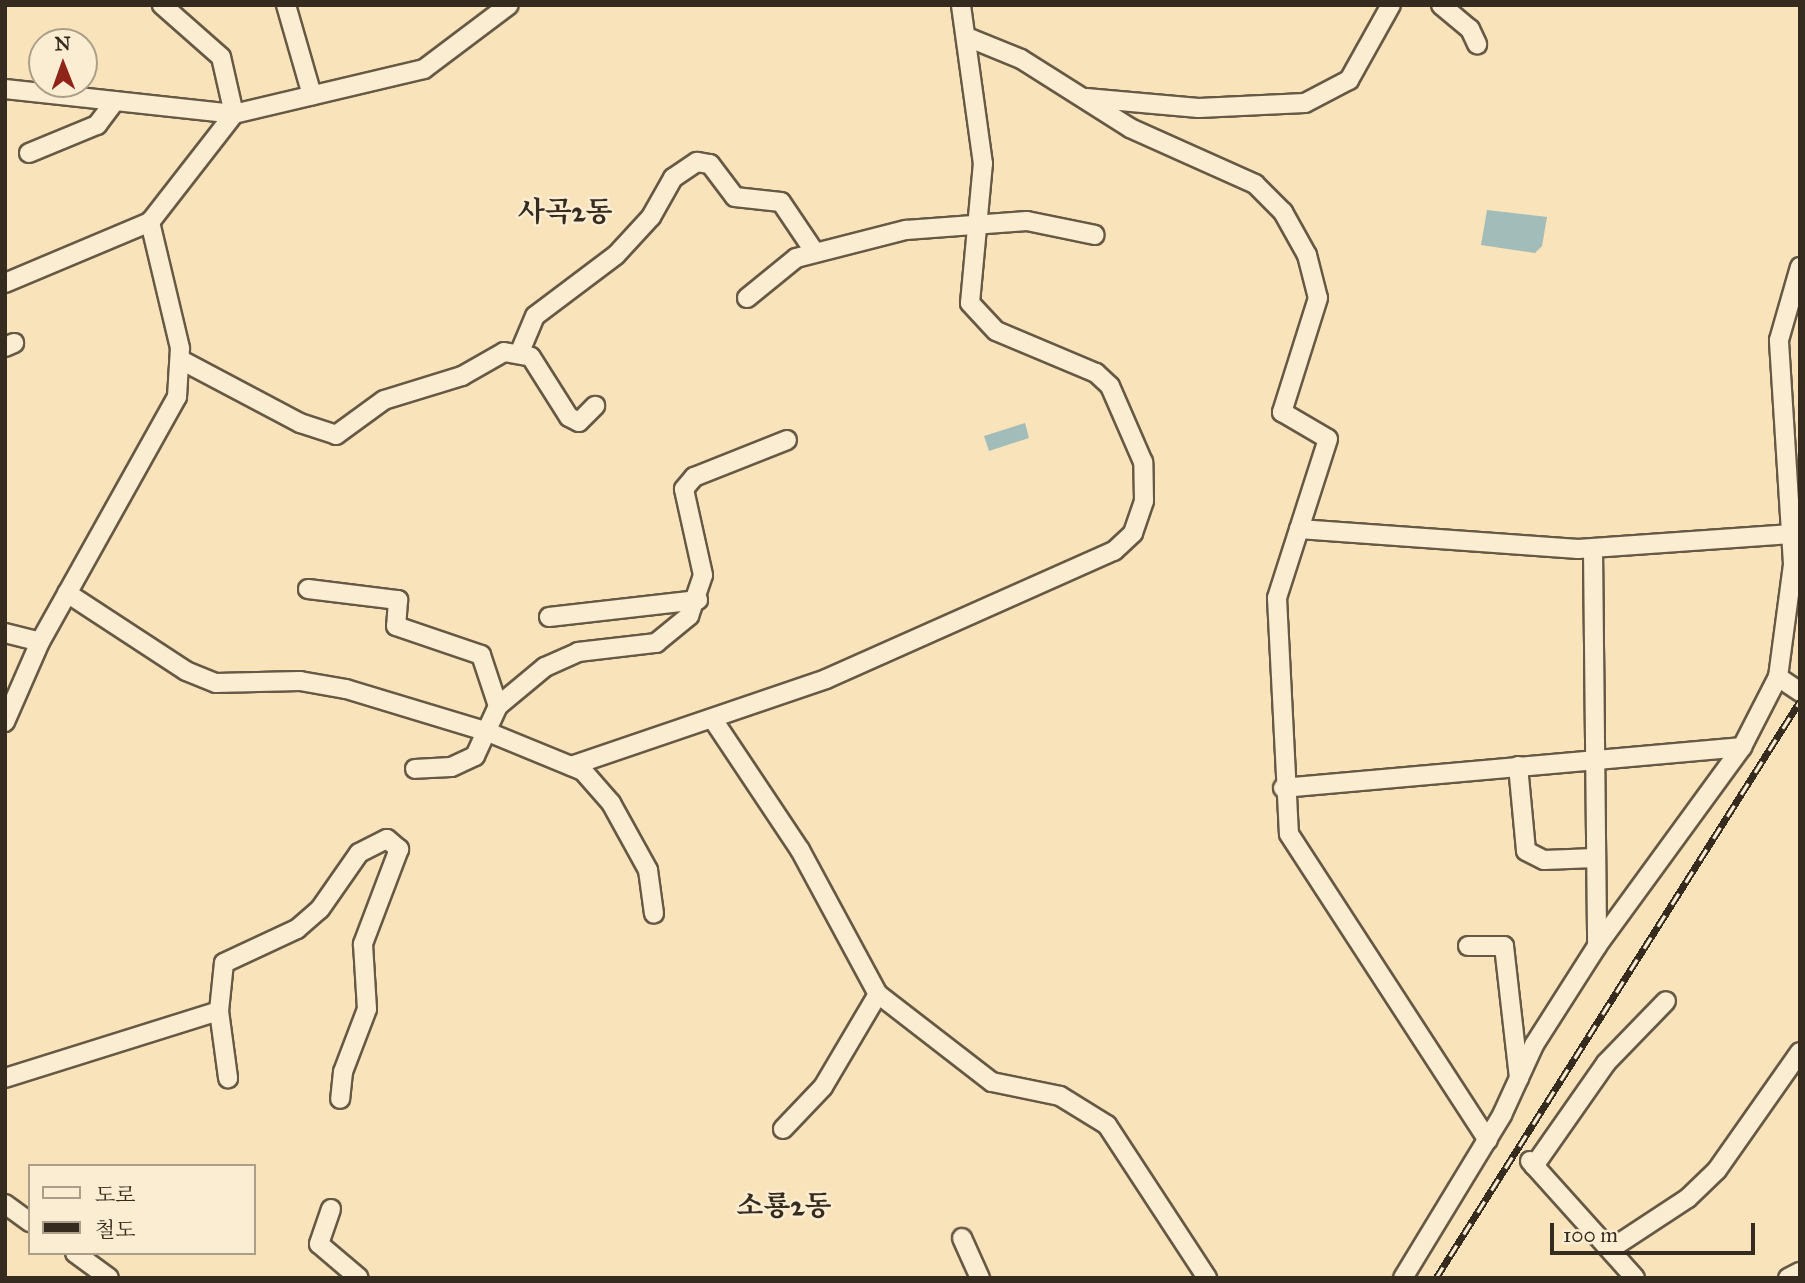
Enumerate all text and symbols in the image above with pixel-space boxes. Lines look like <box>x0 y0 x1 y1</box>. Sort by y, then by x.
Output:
north arrow <box>28 28 98 98</box>
text: N <box>54 32 71 55</box>
district label: 사곡2동 <box>518 195 612 229</box>
legend <box>28 1164 256 1255</box>
text: 도로 <box>95 1182 136 1208</box>
district label: 소룡2동 <box>737 1189 831 1223</box>
scale bar <box>1553 1210 1758 1254</box>
text: 철도 <box>95 1217 136 1243</box>
text: 100 m <box>1563 1222 1618 1248</box>

